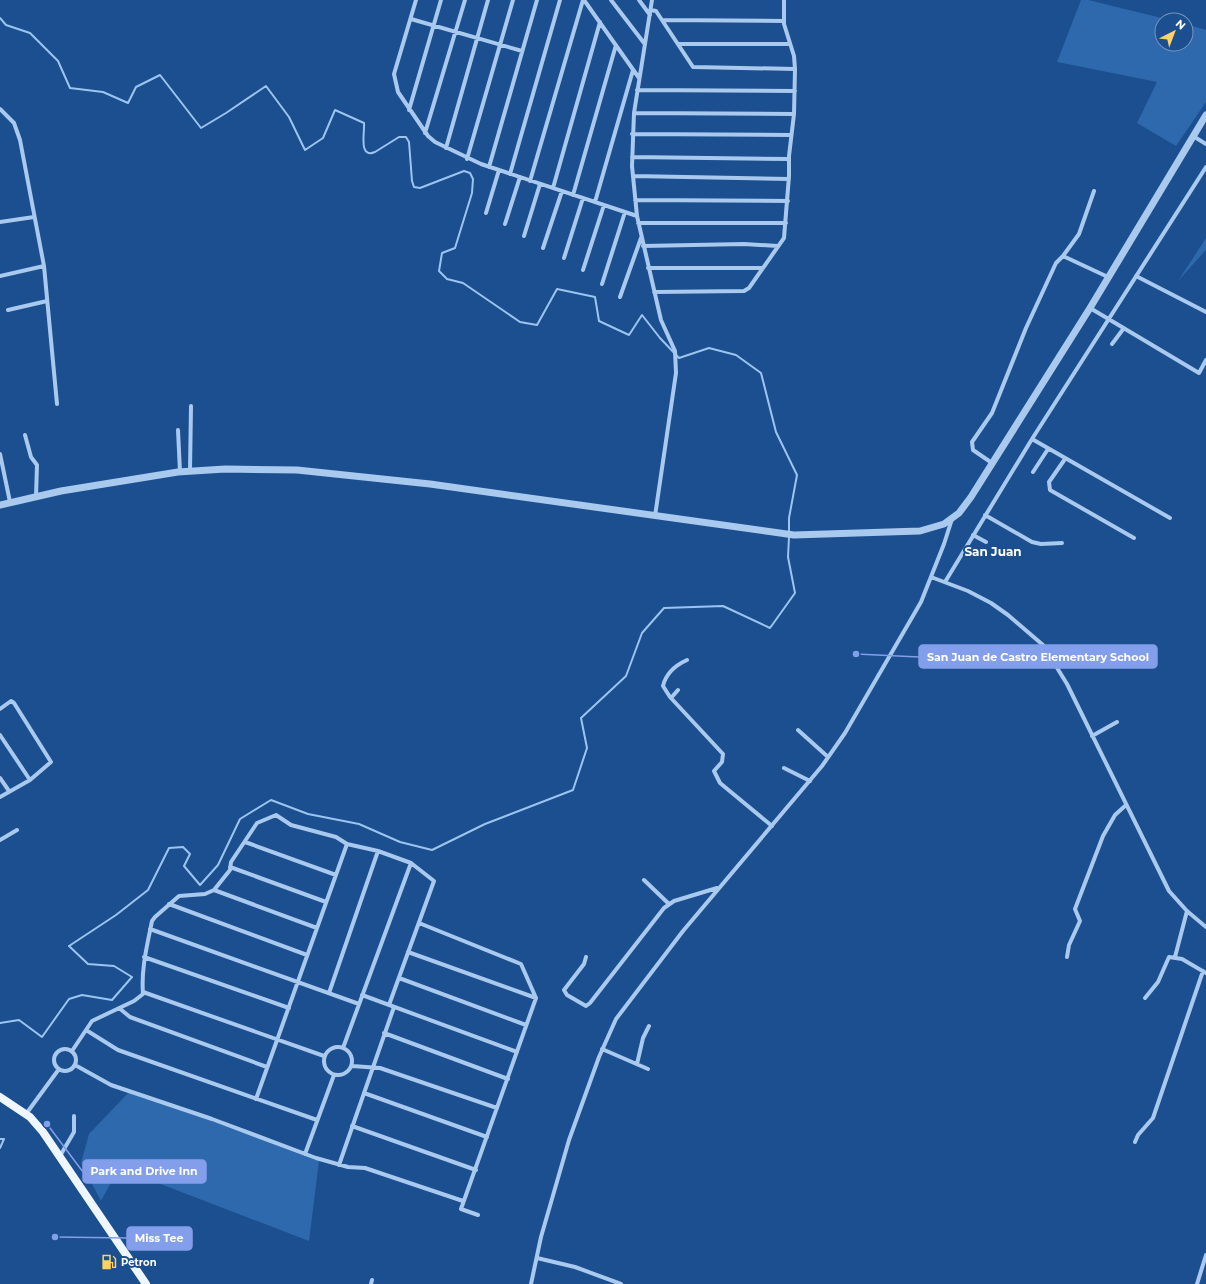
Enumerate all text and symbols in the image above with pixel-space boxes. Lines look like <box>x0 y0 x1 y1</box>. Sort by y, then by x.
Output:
north arrow <box>1154 12 1194 52</box>
text: N <box>1173 16 1189 33</box>
district label: San Juan <box>964 544 1022 559</box>
callout: San Juan de Castro Elementary School <box>919 645 1157 668</box>
text: San Juan de Castro Elementary School <box>927 650 1149 664</box>
callout: Park and Drive Inn <box>83 1160 206 1183</box>
text: Park and Drive Inn <box>90 1164 198 1178</box>
callout: Miss Tee <box>127 1227 192 1250</box>
text: Miss Tee <box>135 1231 183 1245</box>
fuel station icon: Petron <box>100 1253 118 1271</box>
place label: Petron <box>121 1256 157 1269</box>

